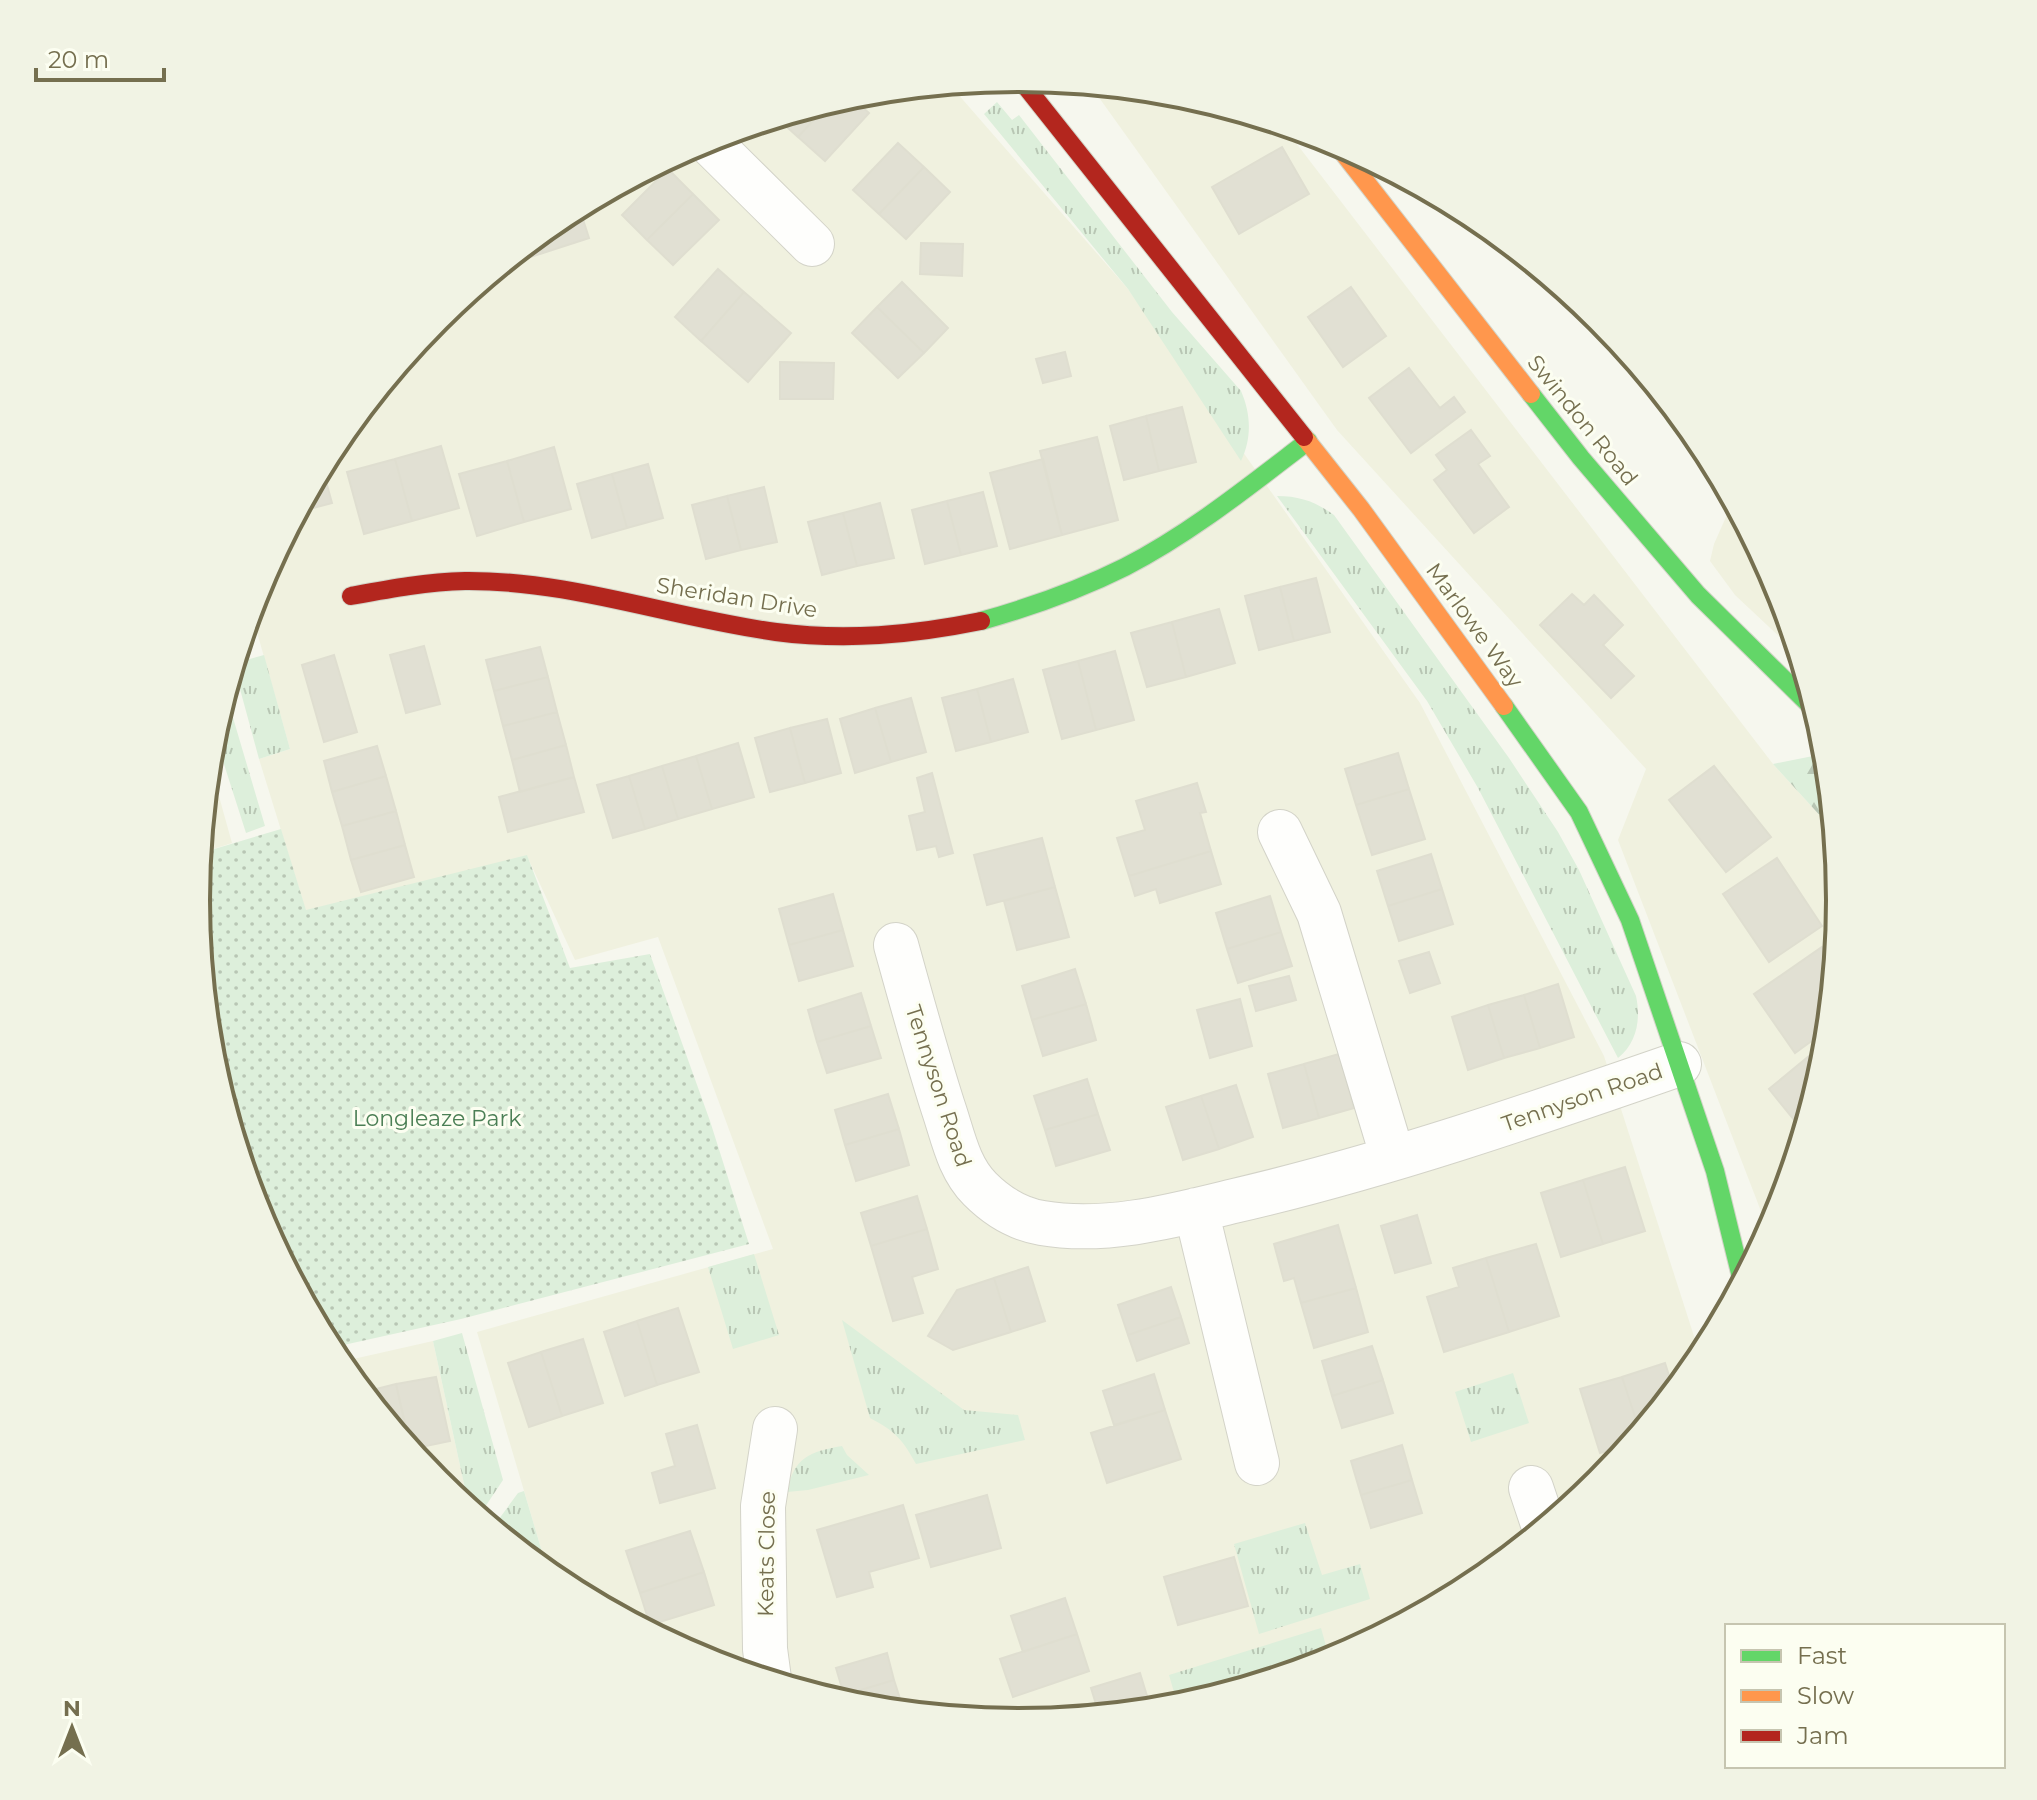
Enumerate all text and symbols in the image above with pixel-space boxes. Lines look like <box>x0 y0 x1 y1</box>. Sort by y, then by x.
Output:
scale bar <box>36 32 164 82</box>
text: 20 m <box>48 45 109 74</box>
street label: Swindon Road <box>1522 350 1644 491</box>
street label: Marlowe Way <box>1420 558 1529 693</box>
street label: Sheridan Drive <box>655 571 819 624</box>
street label: Tennyson Road <box>900 1002 977 1170</box>
street label: Tennyson Road <box>1498 1057 1666 1138</box>
park label: Longleaze Park <box>353 1105 522 1132</box>
street label: Keats Close <box>752 1491 781 1617</box>
legend <box>1725 1624 2005 1768</box>
text: Fast <box>1797 1641 1848 1670</box>
text: Slow <box>1797 1681 1854 1710</box>
north arrow <box>32 1688 112 1768</box>
text: N <box>63 1695 81 1722</box>
text: Jam <box>1796 1721 1849 1750</box>

